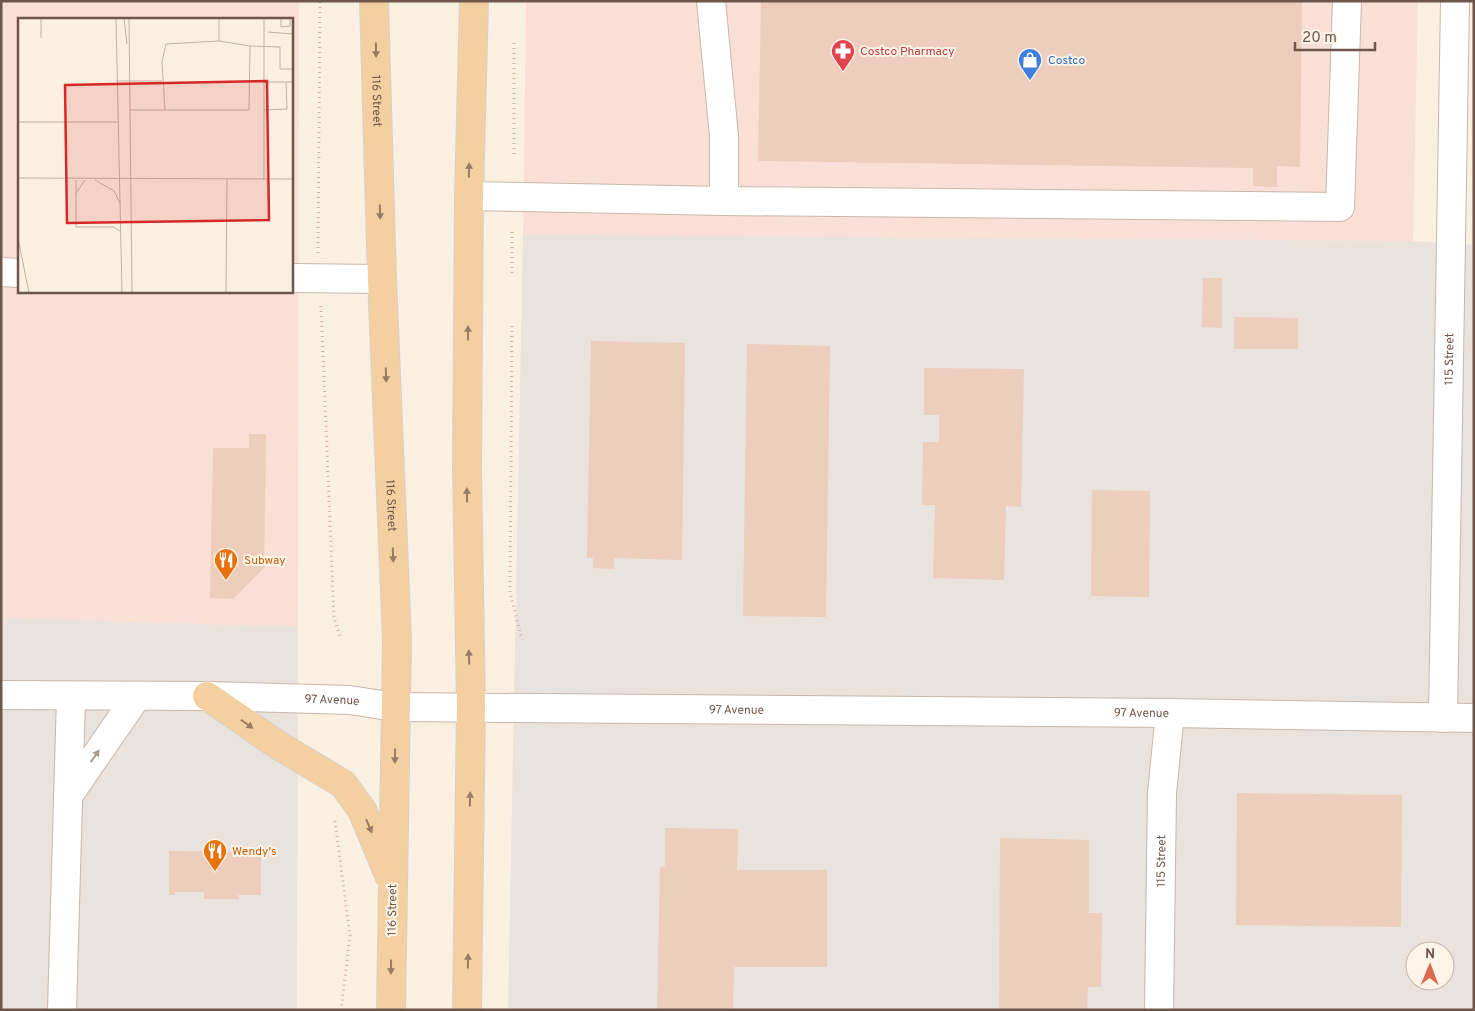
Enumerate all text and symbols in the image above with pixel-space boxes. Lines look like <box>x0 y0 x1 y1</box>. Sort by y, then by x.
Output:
inset map <box>18 18 292 292</box>
scale bar <box>1295 20 1375 52</box>
text: 20 m <box>1302 29 1337 48</box>
pharmacy icon: Costco Pharmacy <box>830 38 856 72</box>
one-way arrow <box>372 42 380 58</box>
place label: Costco Pharmacy <box>860 44 955 60</box>
shop icon: Costco <box>1017 47 1043 81</box>
place label: Costco <box>1048 53 1085 69</box>
street label: 116 Street <box>367 75 385 127</box>
one-way arrow <box>466 162 474 178</box>
one-way arrow <box>376 205 384 221</box>
one-way arrow <box>464 324 472 340</box>
street label: 115 Street <box>1442 333 1458 385</box>
one-way arrow <box>382 367 390 383</box>
street label: 116 Street <box>381 479 399 532</box>
one-way arrow <box>463 487 471 503</box>
restaurant icon: Subway <box>213 547 239 581</box>
one-way arrow <box>390 547 398 563</box>
place label: Subway <box>244 553 286 569</box>
one-way arrow <box>465 649 473 665</box>
street label: 97 Avenue <box>304 692 360 710</box>
street label: 97 Avenue <box>709 702 764 719</box>
street label: 97 Avenue <box>1114 706 1169 722</box>
one-way arrow <box>241 719 254 729</box>
one-way arrow <box>391 748 399 764</box>
one-way arrow <box>91 749 100 763</box>
one-way arrow <box>466 790 474 806</box>
one-way arrow <box>365 819 373 833</box>
street label: 115 Street <box>1154 835 1170 887</box>
restaurant icon: Wendy's <box>202 838 228 872</box>
place label: Wendy's <box>232 844 277 860</box>
street label: 116 Street <box>385 884 401 936</box>
north arrow <box>1405 941 1455 991</box>
text: N <box>1425 946 1435 963</box>
one-way arrow <box>464 953 472 969</box>
one-way arrow <box>387 959 395 975</box>

